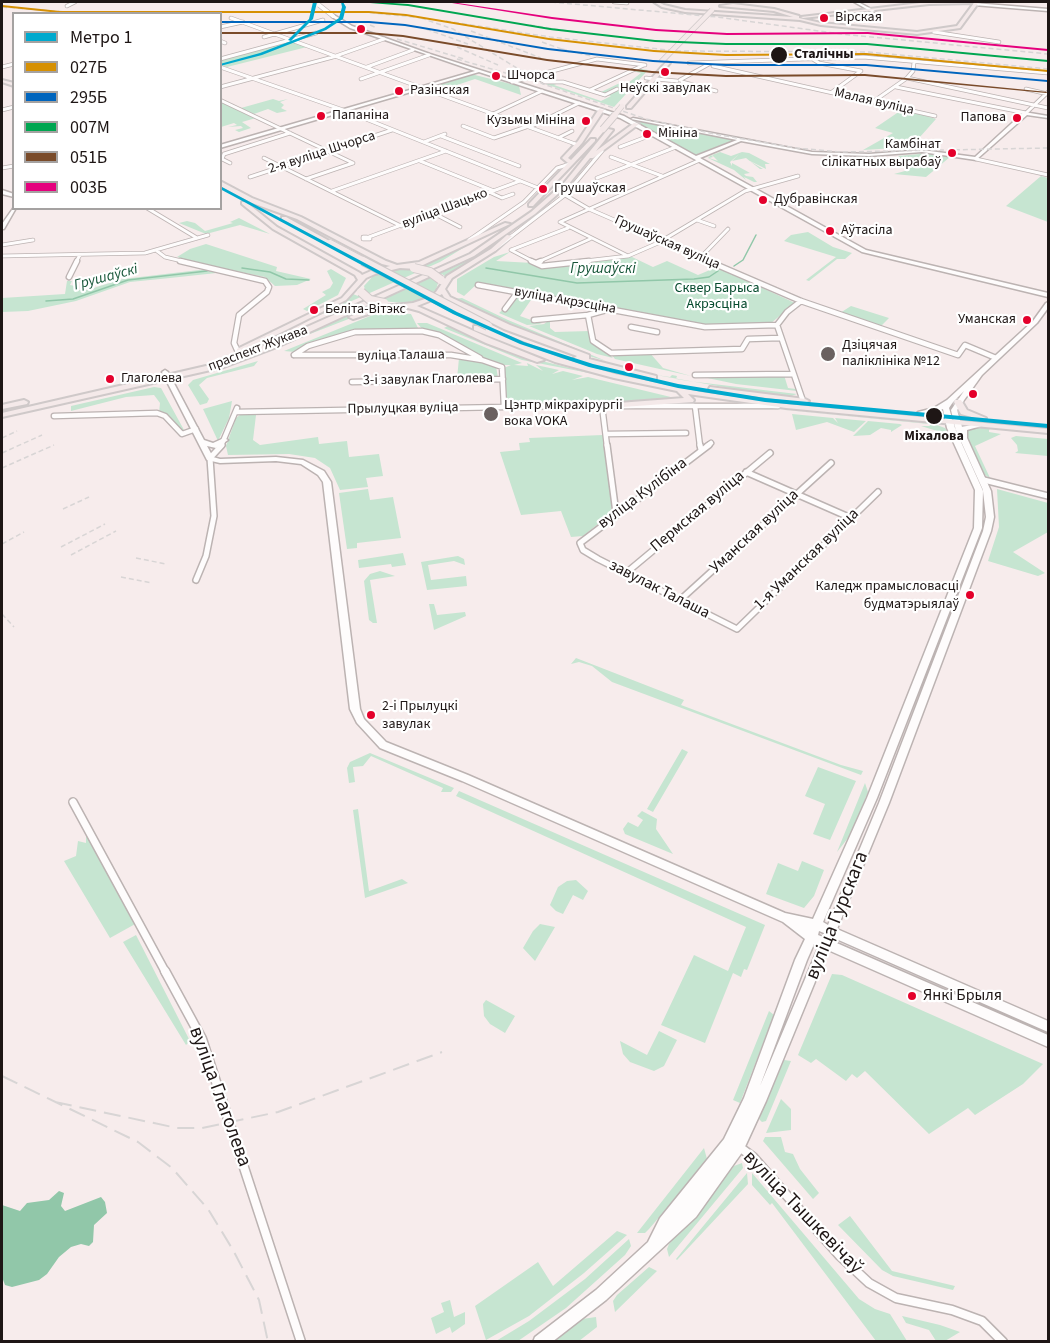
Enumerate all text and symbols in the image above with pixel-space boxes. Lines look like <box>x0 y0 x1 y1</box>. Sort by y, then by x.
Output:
place label: Вірская <box>835 10 882 26</box>
legend <box>12 12 222 210</box>
marker: Вірская <box>818 12 830 24</box>
unlabelled marker <box>355 23 367 35</box>
text: Метро 1 <box>70 25 132 50</box>
marker: Сталічны <box>769 45 789 65</box>
place label: Сталічны <box>794 47 854 63</box>
text: 027Б <box>70 55 107 80</box>
marker: Неўскі завулак <box>659 66 671 78</box>
place label: Шчорса <box>507 68 555 84</box>
marker: Шчорса <box>490 70 502 82</box>
place label: Неўскі завулак <box>620 81 710 97</box>
place label: Разінская <box>410 83 470 99</box>
text: 295Б <box>70 85 107 110</box>
marker: Разінская <box>393 85 405 97</box>
street label: Малая вуліца <box>833 85 915 119</box>
place label: Папаніна <box>332 108 389 124</box>
marker: Папаніна <box>315 110 327 122</box>
place label: Папова <box>960 110 1006 126</box>
marker: Папова <box>1011 112 1023 124</box>
place label: Кузьмы Мініна <box>487 113 575 129</box>
text: 007М <box>70 115 110 140</box>
marker: Кузьмы Мініна <box>580 115 592 127</box>
place label: Мініна <box>658 126 698 142</box>
street label: 2-я вуліца Шчорса <box>266 128 378 178</box>
marker: Мініна <box>641 128 653 140</box>
place label: Камбінат сілікатных вырабаў <box>822 137 941 170</box>
text: 051Б <box>70 145 107 170</box>
marker: Камбінат сілікатных вырабаў <box>946 147 958 159</box>
text: 003Б <box>70 175 107 200</box>
place label: Грушаўская <box>554 181 626 197</box>
marker: Грушаўская <box>537 183 549 195</box>
street label: вуліца Шацько <box>400 185 490 233</box>
place label: Дубравінская <box>774 192 858 208</box>
marker: Дубравінская <box>757 194 769 206</box>
street label: Грушаўская вуліца <box>612 212 722 274</box>
place label: Аўтасіла <box>841 223 893 239</box>
marker: Аўтасіла <box>824 225 836 237</box>
water label: Грушаўскі <box>72 261 140 295</box>
water label: Грушаўскі <box>570 261 636 279</box>
park label: Сквер Барыса Акрэсціна <box>674 281 760 314</box>
street label: вуліца Акрэсціна <box>513 284 617 318</box>
place label: Беліта-Вітэкс <box>325 302 406 318</box>
marker: Беліта-Вітэкс <box>308 304 320 316</box>
place label: Уманская <box>958 312 1016 328</box>
marker: Уманская <box>1021 314 1033 326</box>
street label: праспект Жукава <box>206 322 310 376</box>
place label: Дзіцячая паліклініка №12 <box>842 338 940 370</box>
marker: Дзіцячая паліклініка №12 <box>819 345 837 363</box>
street label: вуліца Талаша <box>357 347 445 365</box>
unlabelled marker <box>623 361 635 373</box>
street label: 3-і завулак Глаголева <box>363 370 493 390</box>
place label: Глаголева <box>121 371 182 387</box>
marker: Глаголева <box>104 373 116 385</box>
unlabelled marker <box>967 388 979 400</box>
place label: Цэнтр мікрахірургіі вока VOKA <box>504 398 623 430</box>
street label: Прылуцкая вуліца <box>347 400 459 418</box>
marker: Цэнтр мікрахірургіі вока VOKA <box>482 405 500 423</box>
marker: Міхалова <box>924 406 944 426</box>
place label: Міхалова <box>904 429 964 445</box>
street label: вуліца Кулібіна <box>595 454 691 534</box>
street label: Пермская вуліца <box>647 467 749 557</box>
street label: Уманская вуліца <box>707 486 803 578</box>
street label: 1-я Уманская вуліца <box>750 505 864 615</box>
street label: завулак Талаша <box>605 556 713 624</box>
place label: Каледж прамысловасці будматэрыялаў <box>815 579 959 612</box>
marker: Каледж прамысловасці будматэрыялаў <box>964 589 976 601</box>
place label: 2-і Прылуцкі завулак <box>382 699 458 732</box>
marker: 2-і Прылуцкі завулак <box>365 709 377 721</box>
street label: вуліца Гурскага <box>801 848 875 984</box>
place label: Янкі Брыля <box>923 986 1002 1006</box>
marker: Янкі Брыля <box>906 990 918 1002</box>
street label: вуліца Глаголева <box>182 1024 256 1170</box>
street label: вуліца Тышкевічаў <box>737 1146 867 1280</box>

